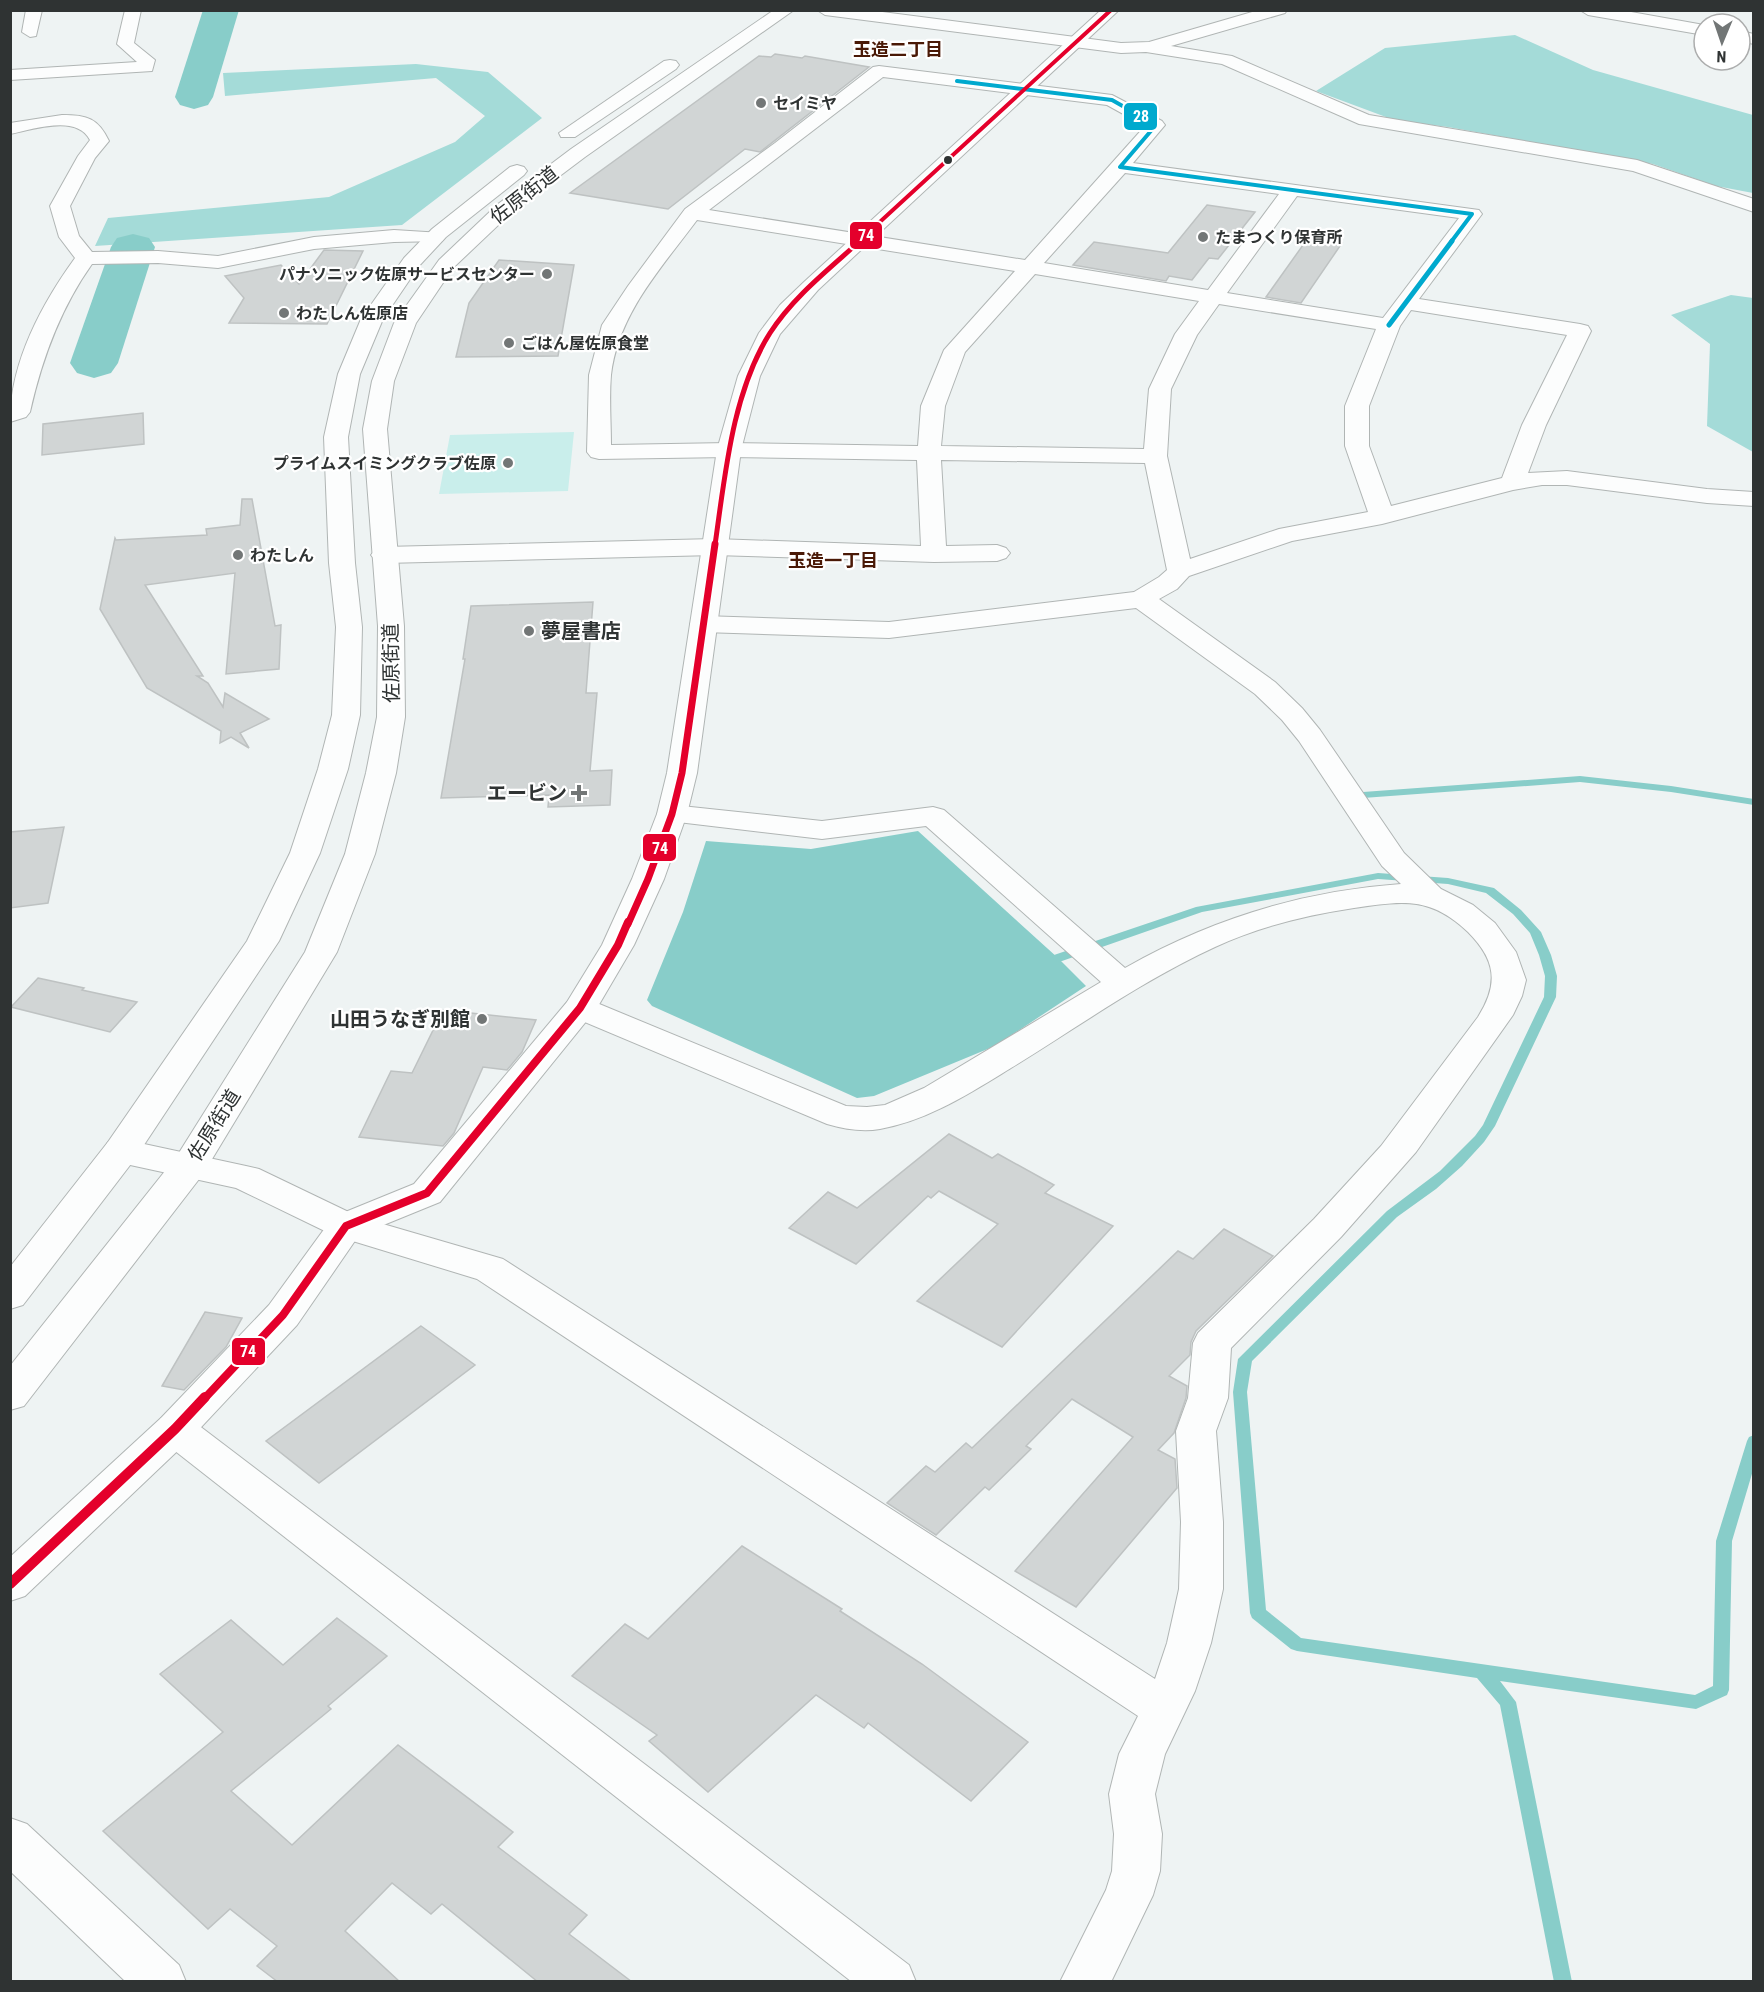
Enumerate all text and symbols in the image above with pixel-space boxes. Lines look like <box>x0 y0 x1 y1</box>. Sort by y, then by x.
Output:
north arrow <box>1692 12 1752 72</box>
district label: 玉造二丁目 <box>853 39 943 60</box>
text: N <box>1716 47 1727 66</box>
place label: セイミヤ <box>773 94 837 113</box>
marker: セイミヤ <box>754 96 768 110</box>
line badge: 28 <box>1123 102 1158 131</box>
text: 28 <box>1133 107 1149 126</box>
unlabelled marker <box>942 154 954 166</box>
street label: 佐原街道 <box>485 161 563 229</box>
line badge: 74 <box>849 221 883 250</box>
text: 74 <box>858 226 874 245</box>
place label: たまつくり保育所 <box>1215 228 1343 247</box>
marker: たまつくり保育所 <box>1196 230 1210 244</box>
place label: パナソニック佐原サービスセンター <box>279 265 535 284</box>
marker: パナソニック佐原サービスセンター <box>540 267 554 281</box>
place label: わたしん佐原店 <box>296 304 408 323</box>
marker: わたしん佐原店 <box>277 306 291 320</box>
place label: ごはん屋佐原食堂 <box>521 334 649 353</box>
marker: ごはん屋佐原食堂 <box>502 336 516 350</box>
place label: プライムスイミングクラブ佐原 <box>273 454 496 473</box>
marker: プライムスイミングクラブ佐原 <box>501 456 515 470</box>
place label: わたしん <box>250 546 314 565</box>
marker: わたしん <box>231 548 245 562</box>
district label: 玉造一丁目 <box>788 550 878 571</box>
place label: 夢屋書店 <box>541 619 621 643</box>
street label: 佐原街道 <box>378 623 404 703</box>
marker: 夢屋書店 <box>522 624 536 638</box>
place label: エービン <box>487 781 567 805</box>
marker: エービン <box>572 786 586 800</box>
line badge: 74 <box>642 833 677 862</box>
text: 74 <box>652 839 668 858</box>
place label: 山田うなぎ別館 <box>330 1007 470 1031</box>
marker: 山田うなぎ別館 <box>475 1012 489 1026</box>
street label: 佐原街道 <box>183 1085 245 1165</box>
line badge: 74 <box>231 1337 266 1366</box>
text: 74 <box>240 1342 256 1361</box>

